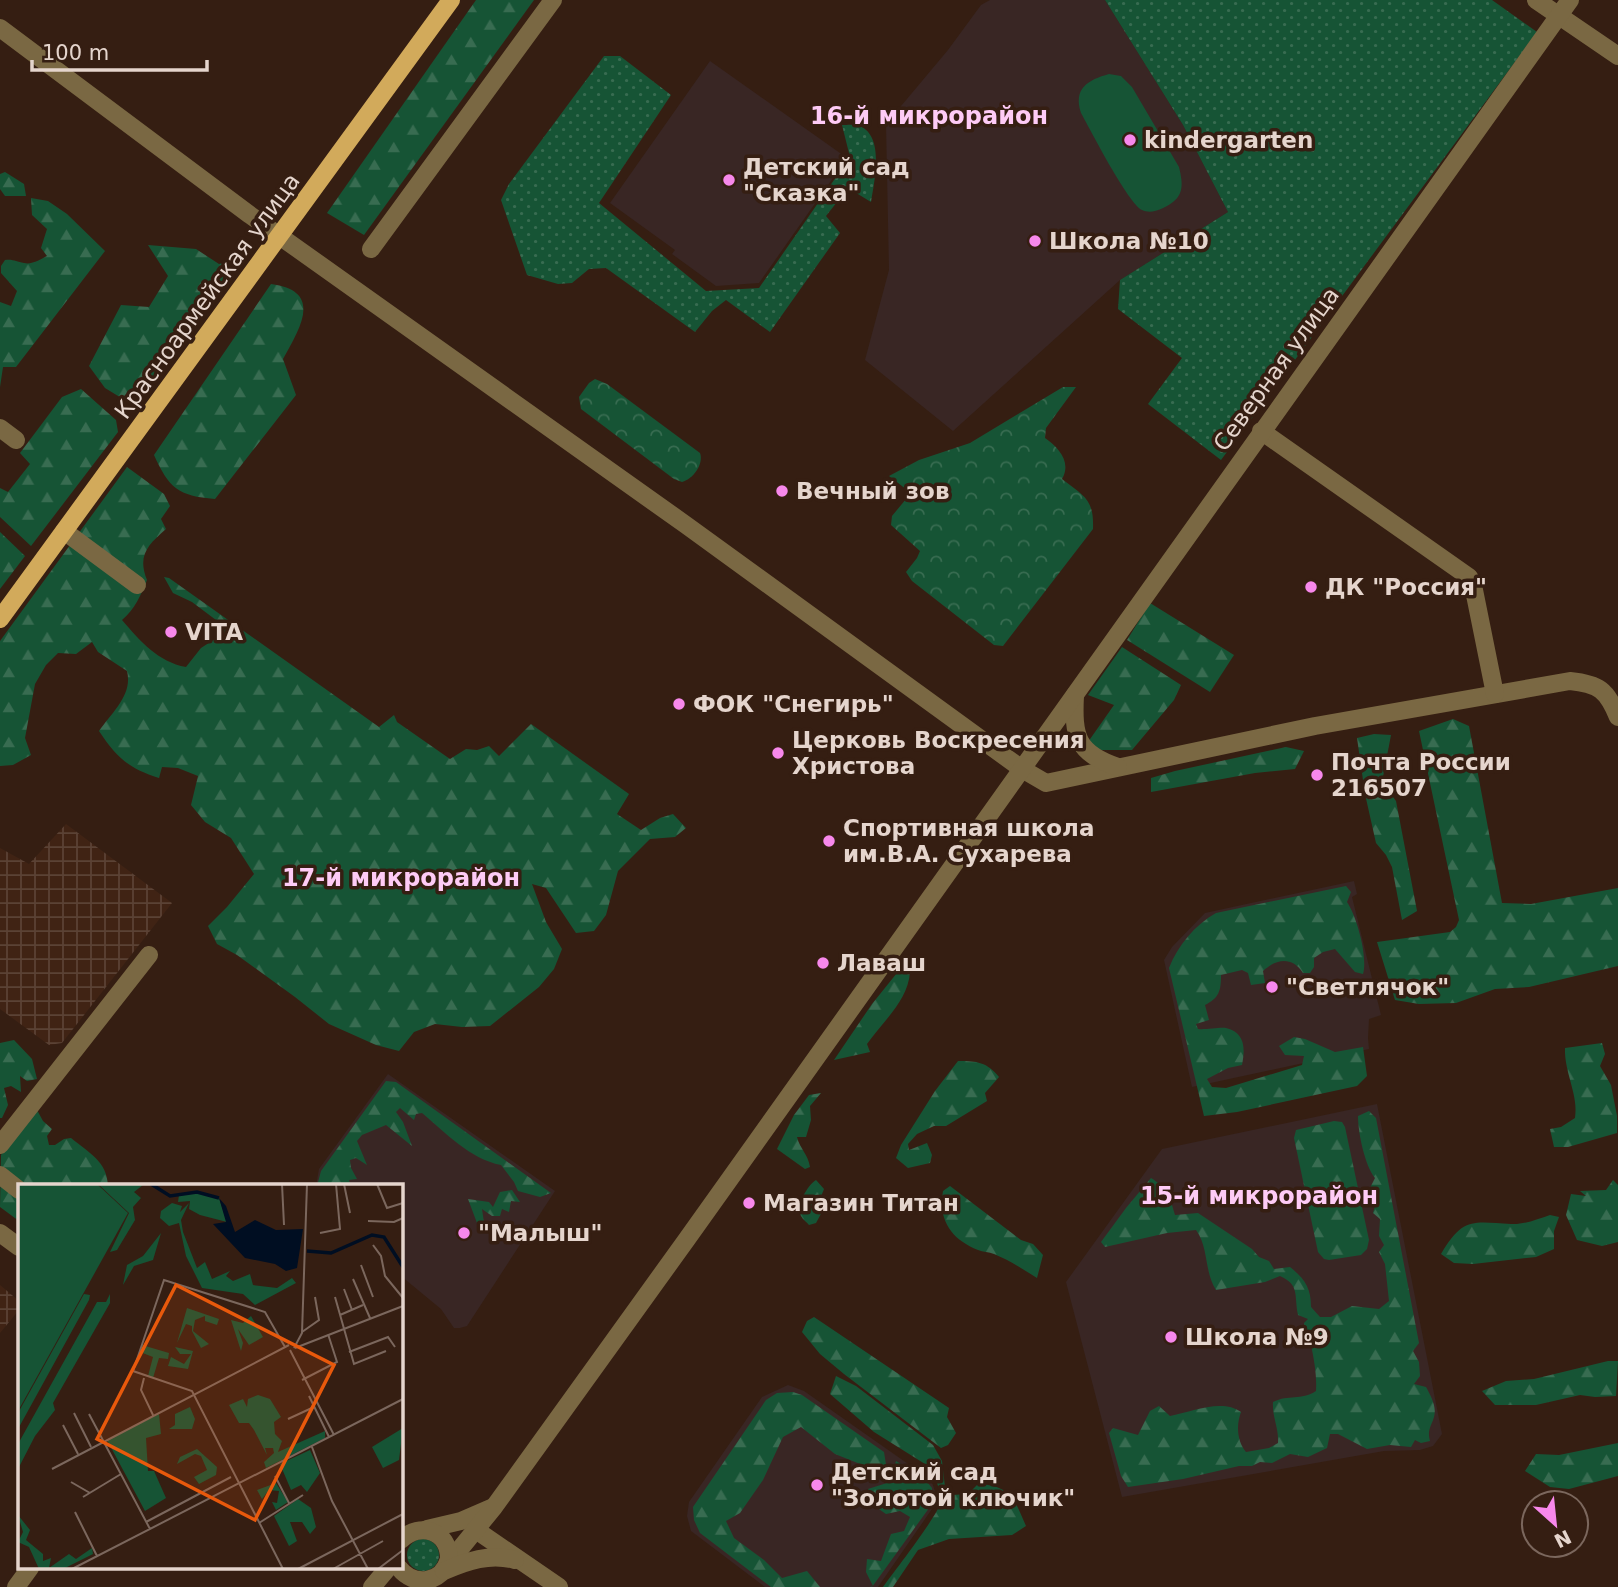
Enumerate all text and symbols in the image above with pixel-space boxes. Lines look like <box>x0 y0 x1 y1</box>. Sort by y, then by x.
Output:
scale bar <box>32 28 206 72</box>
text: 100 m <box>42 41 109 65</box>
district label: 16-й микрорайон <box>810 102 1048 130</box>
place label: kindergarten <box>1144 127 1313 153</box>
marker: kindergarten <box>1122 132 1138 148</box>
place label: Детский сад "Сказка" <box>743 154 910 206</box>
street label: Красноармейская улица <box>109 168 305 424</box>
marker: Детский сад "Сказка" <box>721 172 737 188</box>
place label: Школа №10 <box>1049 228 1209 254</box>
marker: Школа №10 <box>1027 233 1043 249</box>
street label: Северная улица <box>1208 282 1344 456</box>
place label: Вечный зов <box>796 478 949 504</box>
marker: Вечный зов <box>774 483 790 499</box>
place label: ДК "Россия" <box>1325 574 1487 600</box>
marker: ДК "Россия" <box>1303 579 1319 595</box>
place label: VITA <box>185 619 243 645</box>
marker: VITA <box>163 624 179 640</box>
place label: ФОК "Снегирь" <box>693 691 894 717</box>
marker: ФОК "Снегирь" <box>671 696 687 712</box>
place label: Церковь Воскресения Христова <box>792 727 1085 779</box>
marker: Церковь Воскресения Христова <box>770 745 786 761</box>
place label: Почта России 216507 <box>1331 749 1511 801</box>
marker: Почта России 216507 <box>1309 767 1325 783</box>
place label: Спортивная школа им.В.А. Сухарева <box>843 815 1094 867</box>
marker: Спортивная школа им.В.А. Сухарева <box>821 833 837 849</box>
district label: 17-й микрорайон <box>282 864 520 892</box>
place label: Лаваш <box>837 950 926 976</box>
marker: Лаваш <box>815 955 831 971</box>
place label: "Светлячок" <box>1286 974 1449 1000</box>
marker: "Светлячок" <box>1264 979 1280 995</box>
district label: 15-й микрорайон <box>1140 1182 1378 1210</box>
inset map <box>18 1184 402 1570</box>
place label: Магазин Титан <box>763 1190 959 1216</box>
marker: Магазин Титан <box>741 1195 757 1211</box>
place label: "Малыш" <box>478 1220 602 1246</box>
marker: "Малыш" <box>456 1225 472 1241</box>
place label: Школа №9 <box>1185 1324 1329 1350</box>
marker: Школа №9 <box>1163 1329 1179 1345</box>
place label: Детский сад "Золотой ключик" <box>831 1459 1075 1511</box>
marker: Детский сад "Золотой ключик" <box>809 1477 825 1493</box>
north arrow <box>1520 1489 1590 1559</box>
text: N <box>1551 1526 1575 1553</box>

